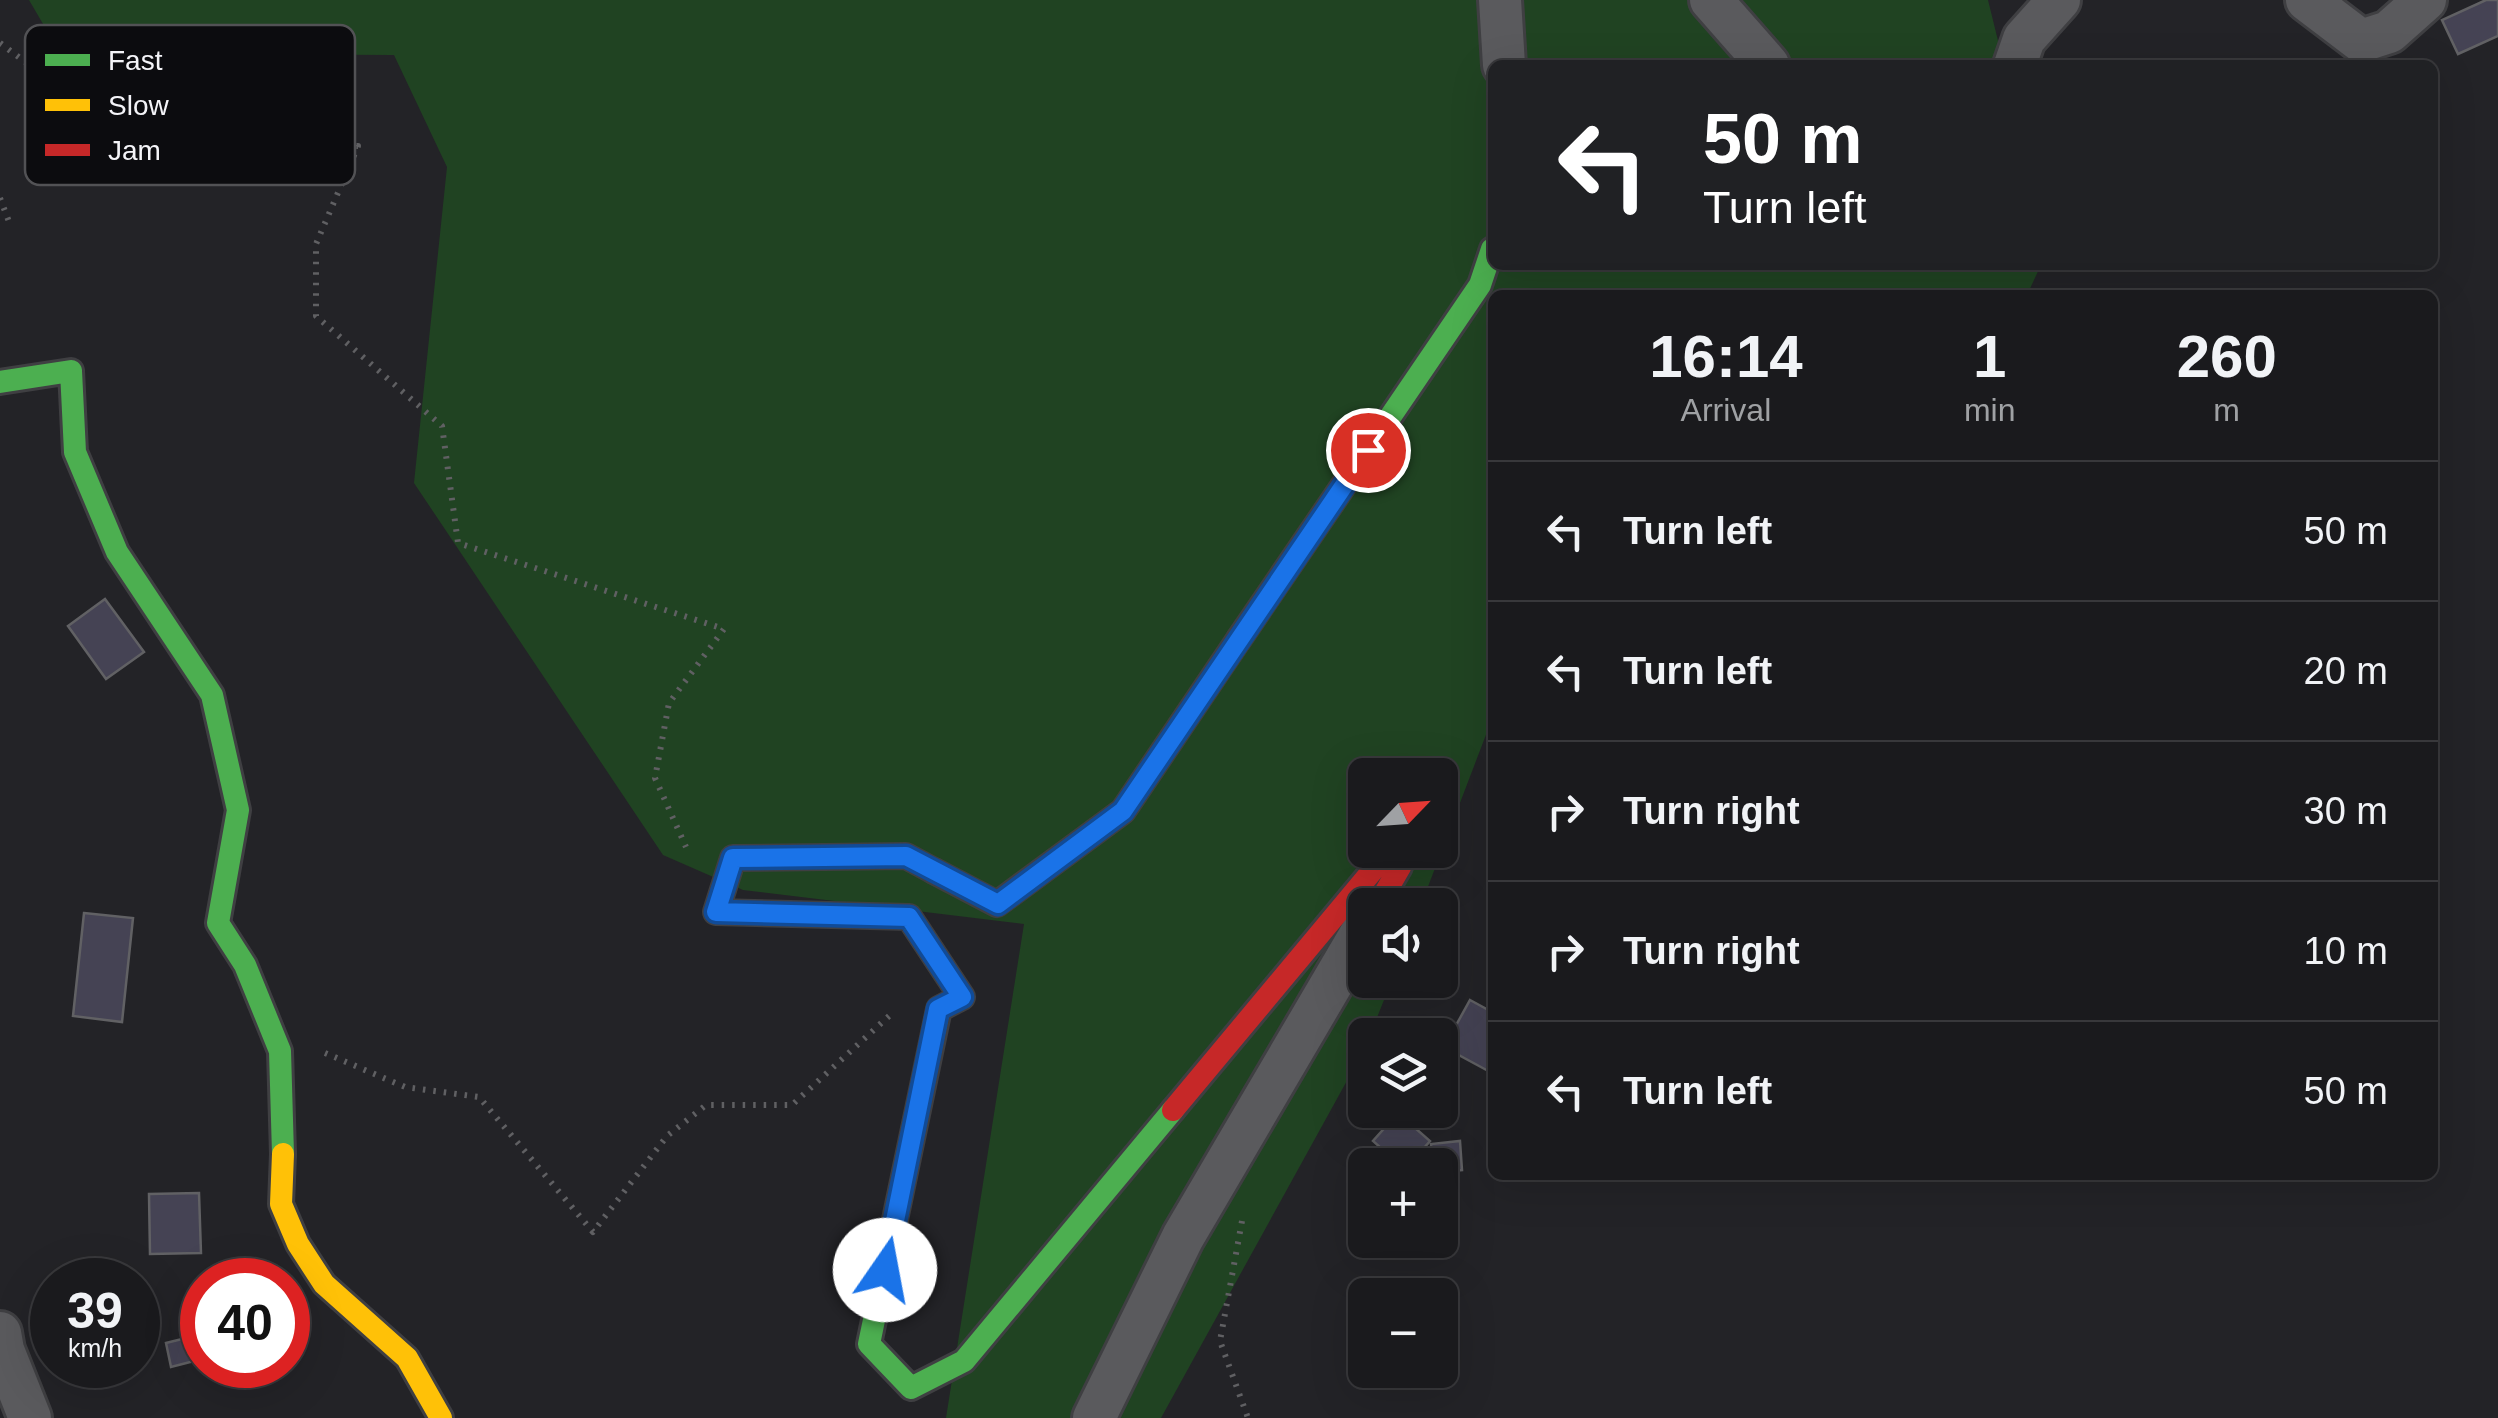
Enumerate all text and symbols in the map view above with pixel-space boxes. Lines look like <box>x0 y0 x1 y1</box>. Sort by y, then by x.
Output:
legend <box>25 25 355 185</box>
text: Fast <box>108 45 163 76</box>
text: Slow <box>108 90 169 121</box>
icon: left <box>1538 100 1668 230</box>
text: 50 m <box>1703 100 1863 178</box>
text: Jam <box>108 135 161 166</box>
text: Turn left <box>1703 182 1866 233</box>
text: 16:14 <box>1649 323 1803 390</box>
text: 1 <box>1973 323 2006 390</box>
text: 260 <box>2177 323 2277 390</box>
text: Arrival <box>1681 392 1771 428</box>
text: min <box>1964 392 2015 428</box>
text: m <box>2213 392 2240 428</box>
pin <box>1326 408 1411 493</box>
icon: arrive <box>1341 423 1396 478</box>
icon: left <box>1538 504 1593 559</box>
text: Turn left <box>1623 510 1772 552</box>
text: 50 m <box>2304 510 2388 552</box>
icon: left <box>1538 644 1593 699</box>
text: Turn left <box>1623 650 1772 692</box>
text: 20 m <box>2304 650 2388 692</box>
north arrow <box>1348 758 1458 868</box>
map controls <box>1348 758 1458 1388</box>
icon: right <box>1538 784 1593 839</box>
text: Turn right <box>1623 790 1800 832</box>
text: 30 m <box>2304 790 2388 832</box>
button: sound <box>1348 888 1458 998</box>
icon: right <box>1538 924 1593 979</box>
text: Turn right <box>1623 930 1800 972</box>
text: 10 m <box>2304 930 2388 972</box>
button: layers <box>1348 1018 1458 1128</box>
icon: left <box>1538 1064 1593 1119</box>
text: Turn left <box>1623 1070 1772 1112</box>
text: 50 m <box>2304 1070 2388 1112</box>
button: + <box>1348 1148 1458 1258</box>
position arrow <box>833 1218 937 1322</box>
speed limit sign: 40 <box>180 1258 310 1388</box>
button: − <box>1348 1278 1458 1388</box>
text: 39 <box>67 1283 123 1339</box>
text: km/h <box>68 1334 122 1362</box>

